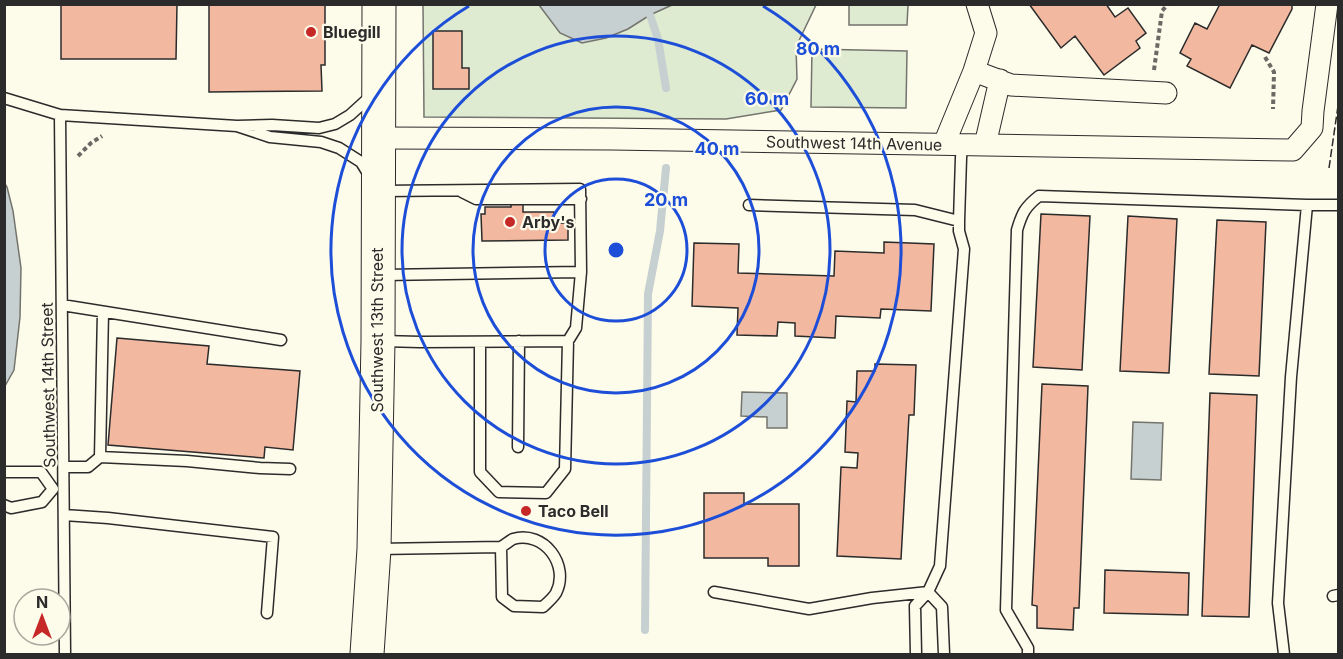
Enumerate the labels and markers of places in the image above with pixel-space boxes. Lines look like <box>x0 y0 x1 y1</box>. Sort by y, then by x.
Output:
place label: Bluegill <box>323 22 381 42</box>
marker: Bluegill <box>304 25 318 39</box>
place label: Arby's <box>522 212 574 232</box>
marker: Arby's <box>503 215 517 229</box>
centre of rings <box>606 240 626 260</box>
place label: Taco Bell <box>538 501 609 521</box>
marker: Taco Bell <box>519 504 533 518</box>

